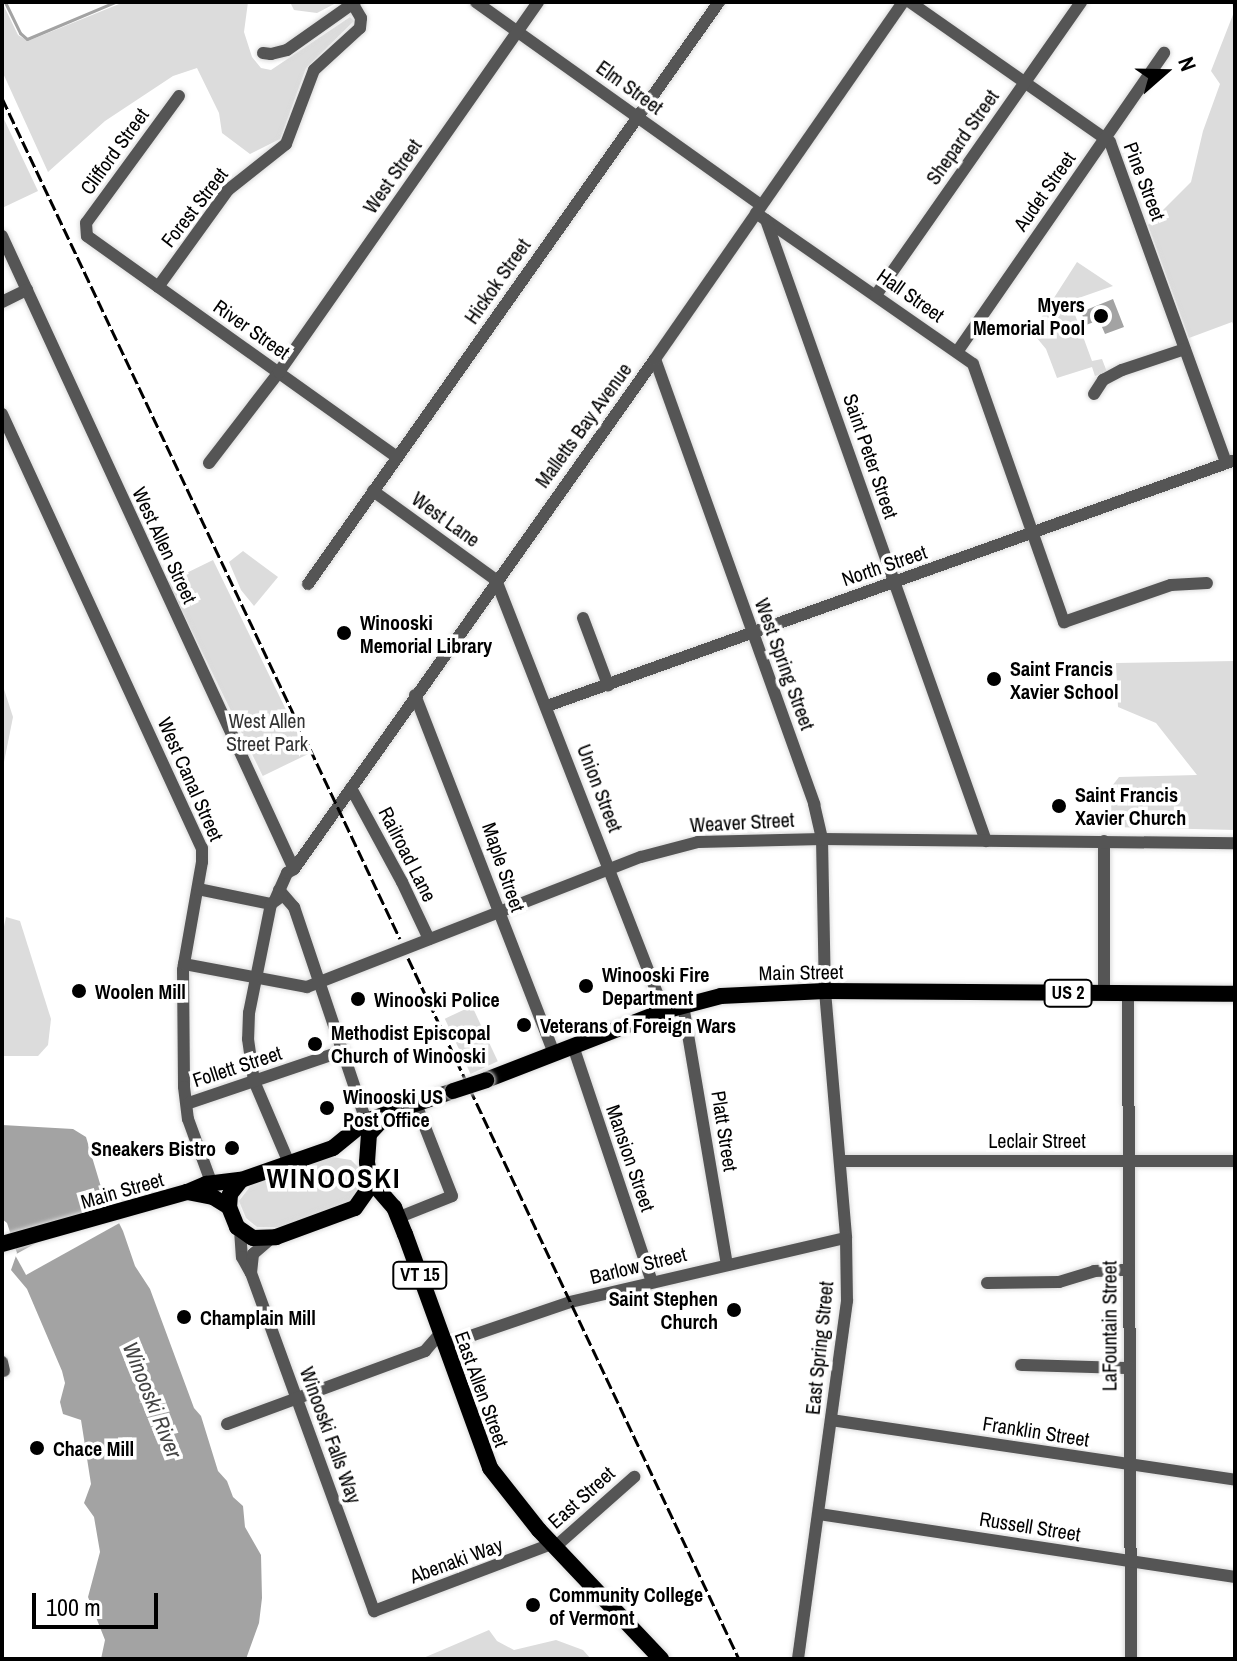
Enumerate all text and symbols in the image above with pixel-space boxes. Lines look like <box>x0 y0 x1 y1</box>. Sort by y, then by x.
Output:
north arrow <box>1125 32 1205 112</box>
text: N <box>1171 53 1204 75</box>
street label: Elm Street <box>592 55 668 119</box>
street label: Shepard Street <box>921 85 1003 189</box>
street label: Clifford Street <box>75 103 153 199</box>
street label: West Street <box>358 134 426 218</box>
street label: Pine Street <box>1119 138 1171 224</box>
street label: Audet Street <box>1008 147 1080 235</box>
street label: Forest Street <box>156 163 232 251</box>
street label: Hickok Street <box>459 234 535 328</box>
street label: Hall Street <box>873 263 949 327</box>
place label: Myers Memorial Pool <box>973 292 1085 339</box>
street label: River Street <box>209 294 295 364</box>
marker: Myers Memorial Pool <box>1092 307 1110 325</box>
street label: Malletts Bay Avenue <box>529 358 637 492</box>
street label: Saint Peter Street <box>838 390 904 522</box>
street label: West Allen Street <box>127 483 203 607</box>
street label: West Lane <box>407 486 485 552</box>
street label: North Street <box>838 539 930 591</box>
street label: West Spring Street <box>750 595 820 733</box>
place label: Winooski Memorial Library <box>360 610 492 657</box>
marker: Winooski Memorial Library <box>335 624 353 642</box>
place label: Saint Francis Xavier School <box>1010 656 1118 703</box>
marker: Saint Francis Xavier School <box>985 670 1003 688</box>
park label: West Allen Street Park <box>226 709 308 756</box>
street label: West Canal Street <box>153 713 229 845</box>
street label: Union Street <box>572 741 628 835</box>
place label: Saint Francis Xavier Church <box>1075 782 1186 829</box>
marker: Saint Francis Xavier Church <box>1050 797 1068 815</box>
street label: Railroad Lane <box>374 803 442 905</box>
street label: Weaver Street <box>689 807 795 837</box>
street label: Maple Street <box>478 819 530 915</box>
street label: Main Street <box>758 959 844 985</box>
place label: Winooski Fire Department <box>602 962 709 1009</box>
marker: Winooski Fire Department <box>577 977 595 995</box>
place label: Woolen Mill <box>95 979 186 1003</box>
road number: US 2 <box>1042 979 1094 1007</box>
marker: Woolen Mill <box>70 982 88 1000</box>
place label: Winooski Police <box>374 987 500 1011</box>
marker: Winooski Police <box>349 990 367 1008</box>
place label: Veterans of Foreign Wars <box>540 1013 736 1037</box>
marker: Veterans of Foreign Wars <box>515 1016 533 1034</box>
place label: Methodist Episcopal Church of Winooski <box>331 1020 490 1067</box>
marker: Methodist Episcopal Church of Winooski <box>306 1035 324 1053</box>
street label: Follett Street <box>189 1040 285 1092</box>
place label: Winooski US Post Office <box>343 1084 443 1131</box>
street label: Platt Street <box>707 1089 743 1173</box>
marker: Winooski US Post Office <box>318 1099 336 1117</box>
street label: Mansion Street <box>602 1102 660 1214</box>
street label: Leclair Street <box>988 1128 1086 1152</box>
place label: Sneakers Bistro <box>91 1136 216 1160</box>
marker: Sneakers Bistro <box>223 1139 241 1157</box>
district label: WINOOSKI <box>267 1161 401 1195</box>
street label: Main Street <box>78 1167 166 1213</box>
street label: Barlow Street <box>587 1241 689 1289</box>
road number: VT 15 <box>392 1261 448 1289</box>
street label: LaFountain Street <box>1097 1261 1121 1391</box>
street label: East Spring Street <box>800 1280 838 1416</box>
place label: Saint Stephen Church <box>609 1286 718 1333</box>
marker: Saint Stephen Church <box>725 1301 743 1319</box>
place label: Champlain Mill <box>200 1305 316 1329</box>
marker: Champlain Mill <box>175 1308 193 1326</box>
street label: East Allen Street <box>450 1327 514 1451</box>
water label: Winooski River <box>117 1338 187 1462</box>
street label: Winooski Falls Way <box>295 1363 367 1507</box>
street label: Franklin Street <box>981 1411 1091 1451</box>
place label: Chace Mill <box>53 1436 134 1460</box>
marker: Chace Mill <box>28 1439 46 1457</box>
street label: East Street <box>543 1461 619 1533</box>
street label: Russell Street <box>978 1506 1082 1546</box>
street label: Abenaki Way <box>406 1532 506 1588</box>
scale bar <box>36 1577 162 1627</box>
place label: Community College of Vermont <box>549 1582 703 1629</box>
text: 100 m <box>46 1591 101 1623</box>
marker: Community College of Vermont <box>524 1596 542 1614</box>

